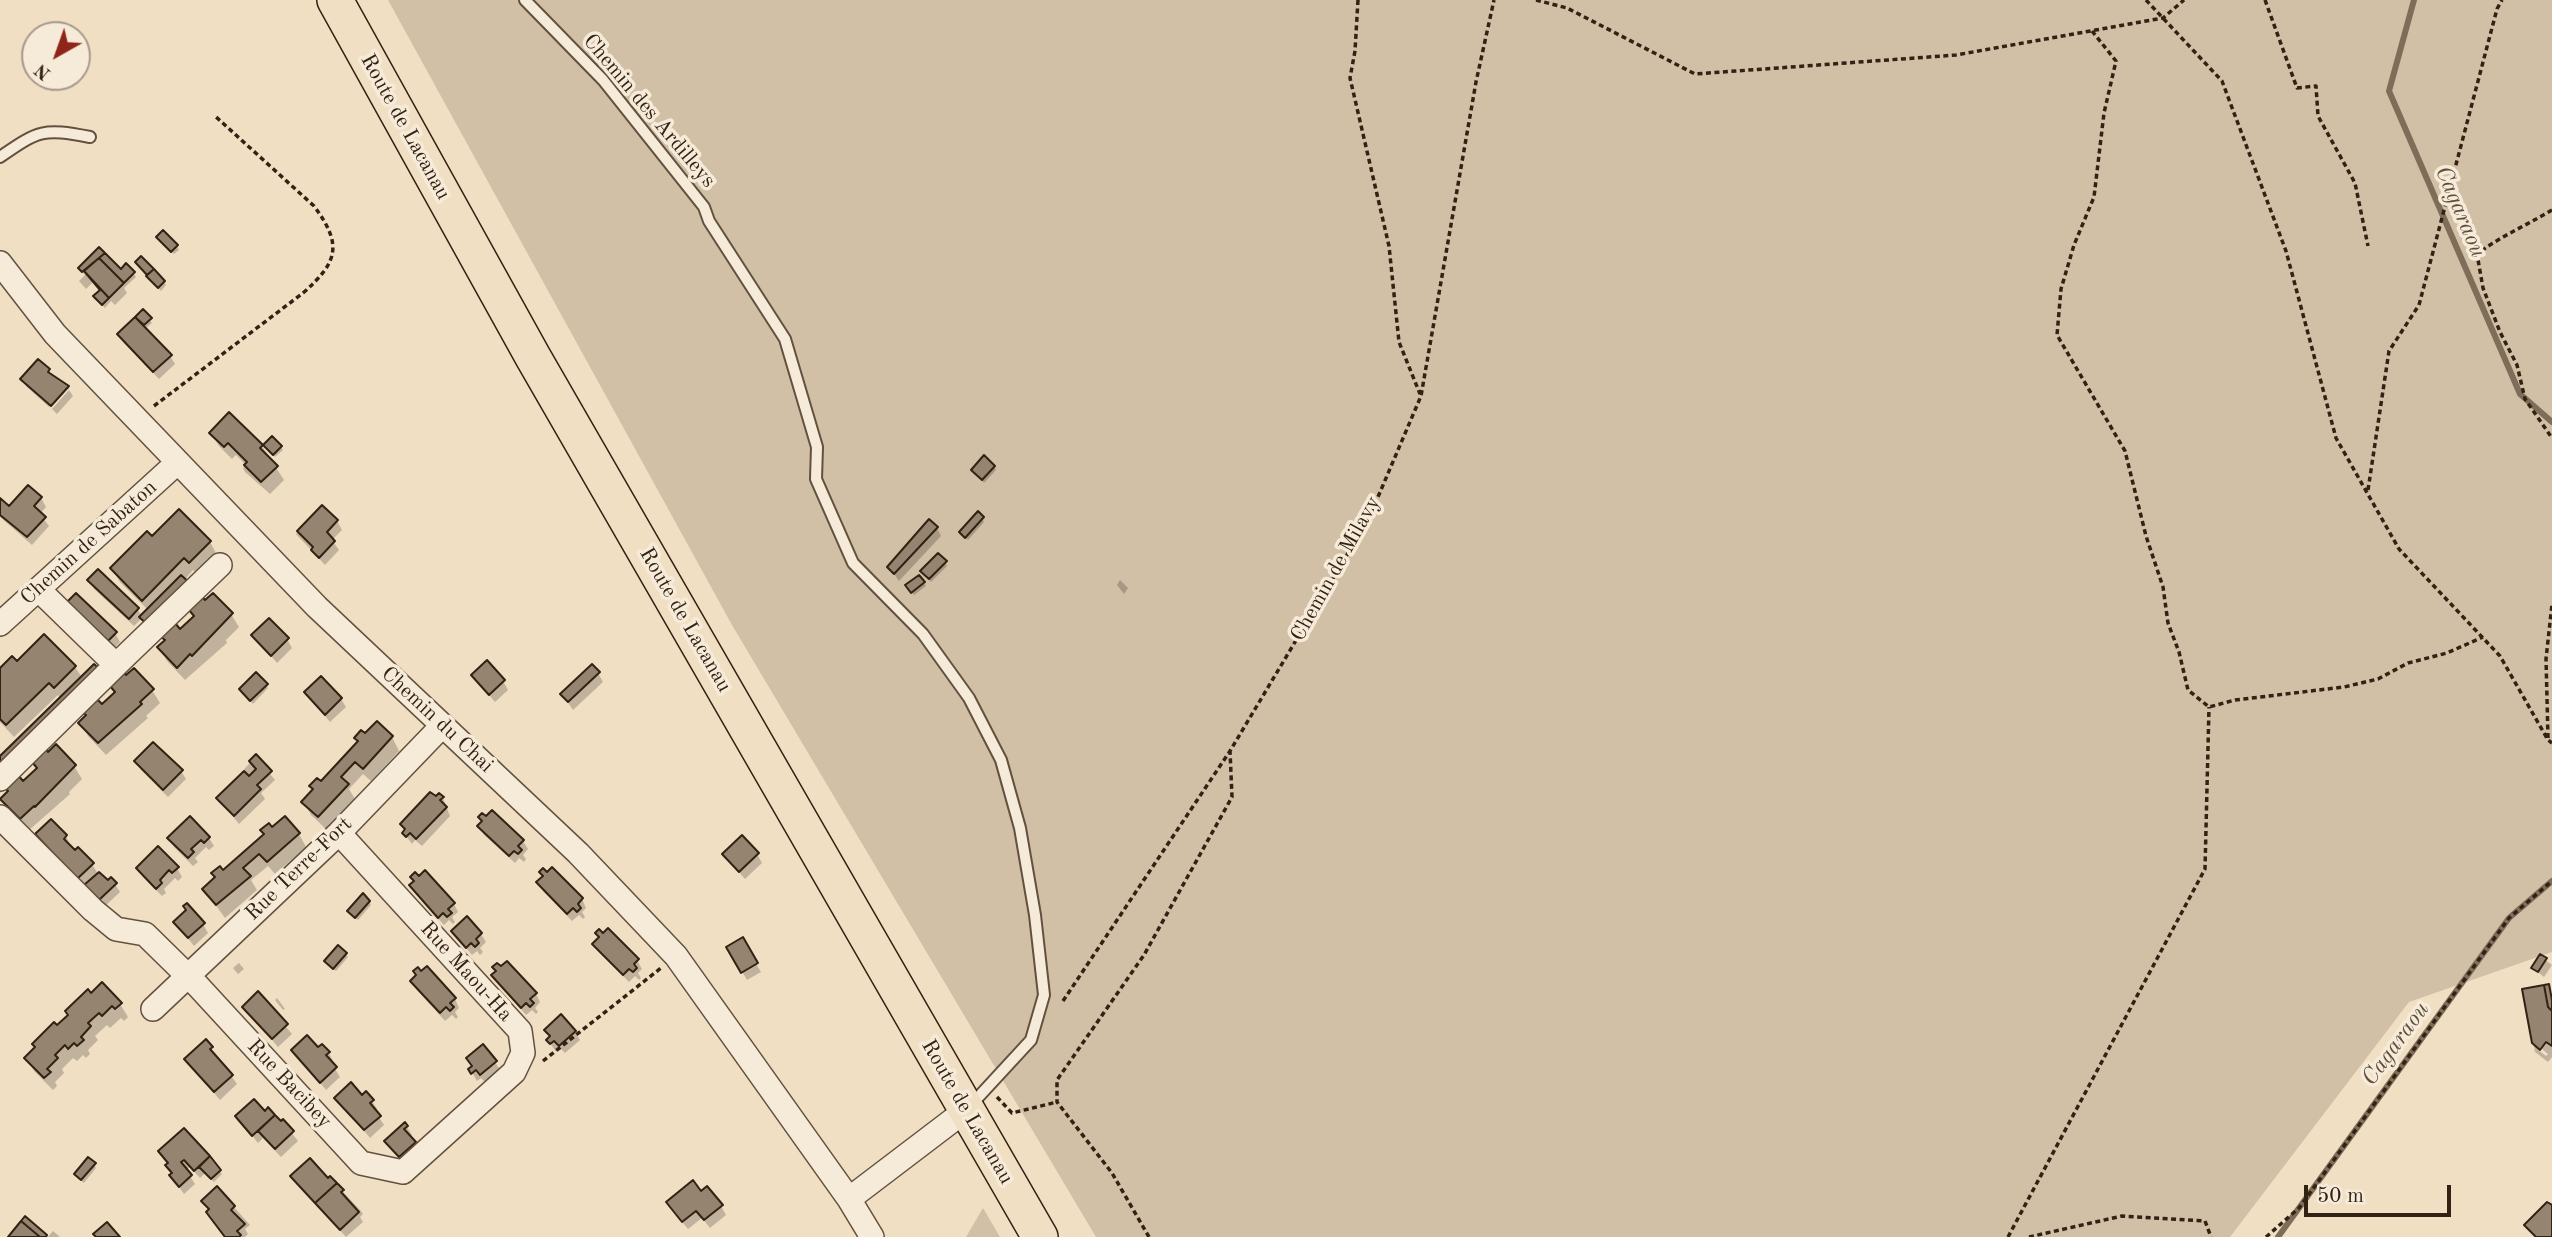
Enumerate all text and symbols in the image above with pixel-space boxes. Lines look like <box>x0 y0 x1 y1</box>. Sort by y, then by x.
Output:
north arrow <box>21 21 91 91</box>
street label: Chemin des Ardilleys <box>577 29 721 193</box>
street label: Route de Lacanau <box>354 50 456 204</box>
text: N <box>32 59 55 83</box>
water label: Cagaraou <box>2428 162 2492 262</box>
street label: Chemin de Sabaton <box>16 475 162 611</box>
street label: Chemin de Milavy <box>1286 492 1386 646</box>
street label: Route de Lacanau <box>633 543 737 697</box>
street label: Chemin du Chai <box>376 662 498 778</box>
street label: Rue Terre-Fort <box>240 812 358 926</box>
street label: Rue Maou-Ha <box>414 917 518 1027</box>
water label: Cagaraou <box>2356 997 2436 1091</box>
street label: Rue Bacibey <box>241 1034 337 1134</box>
street label: Route de Lacanau <box>915 1035 1019 1189</box>
scale bar <box>2307 1170 2454 1214</box>
text: 50 m <box>2317 1186 2364 1207</box>

